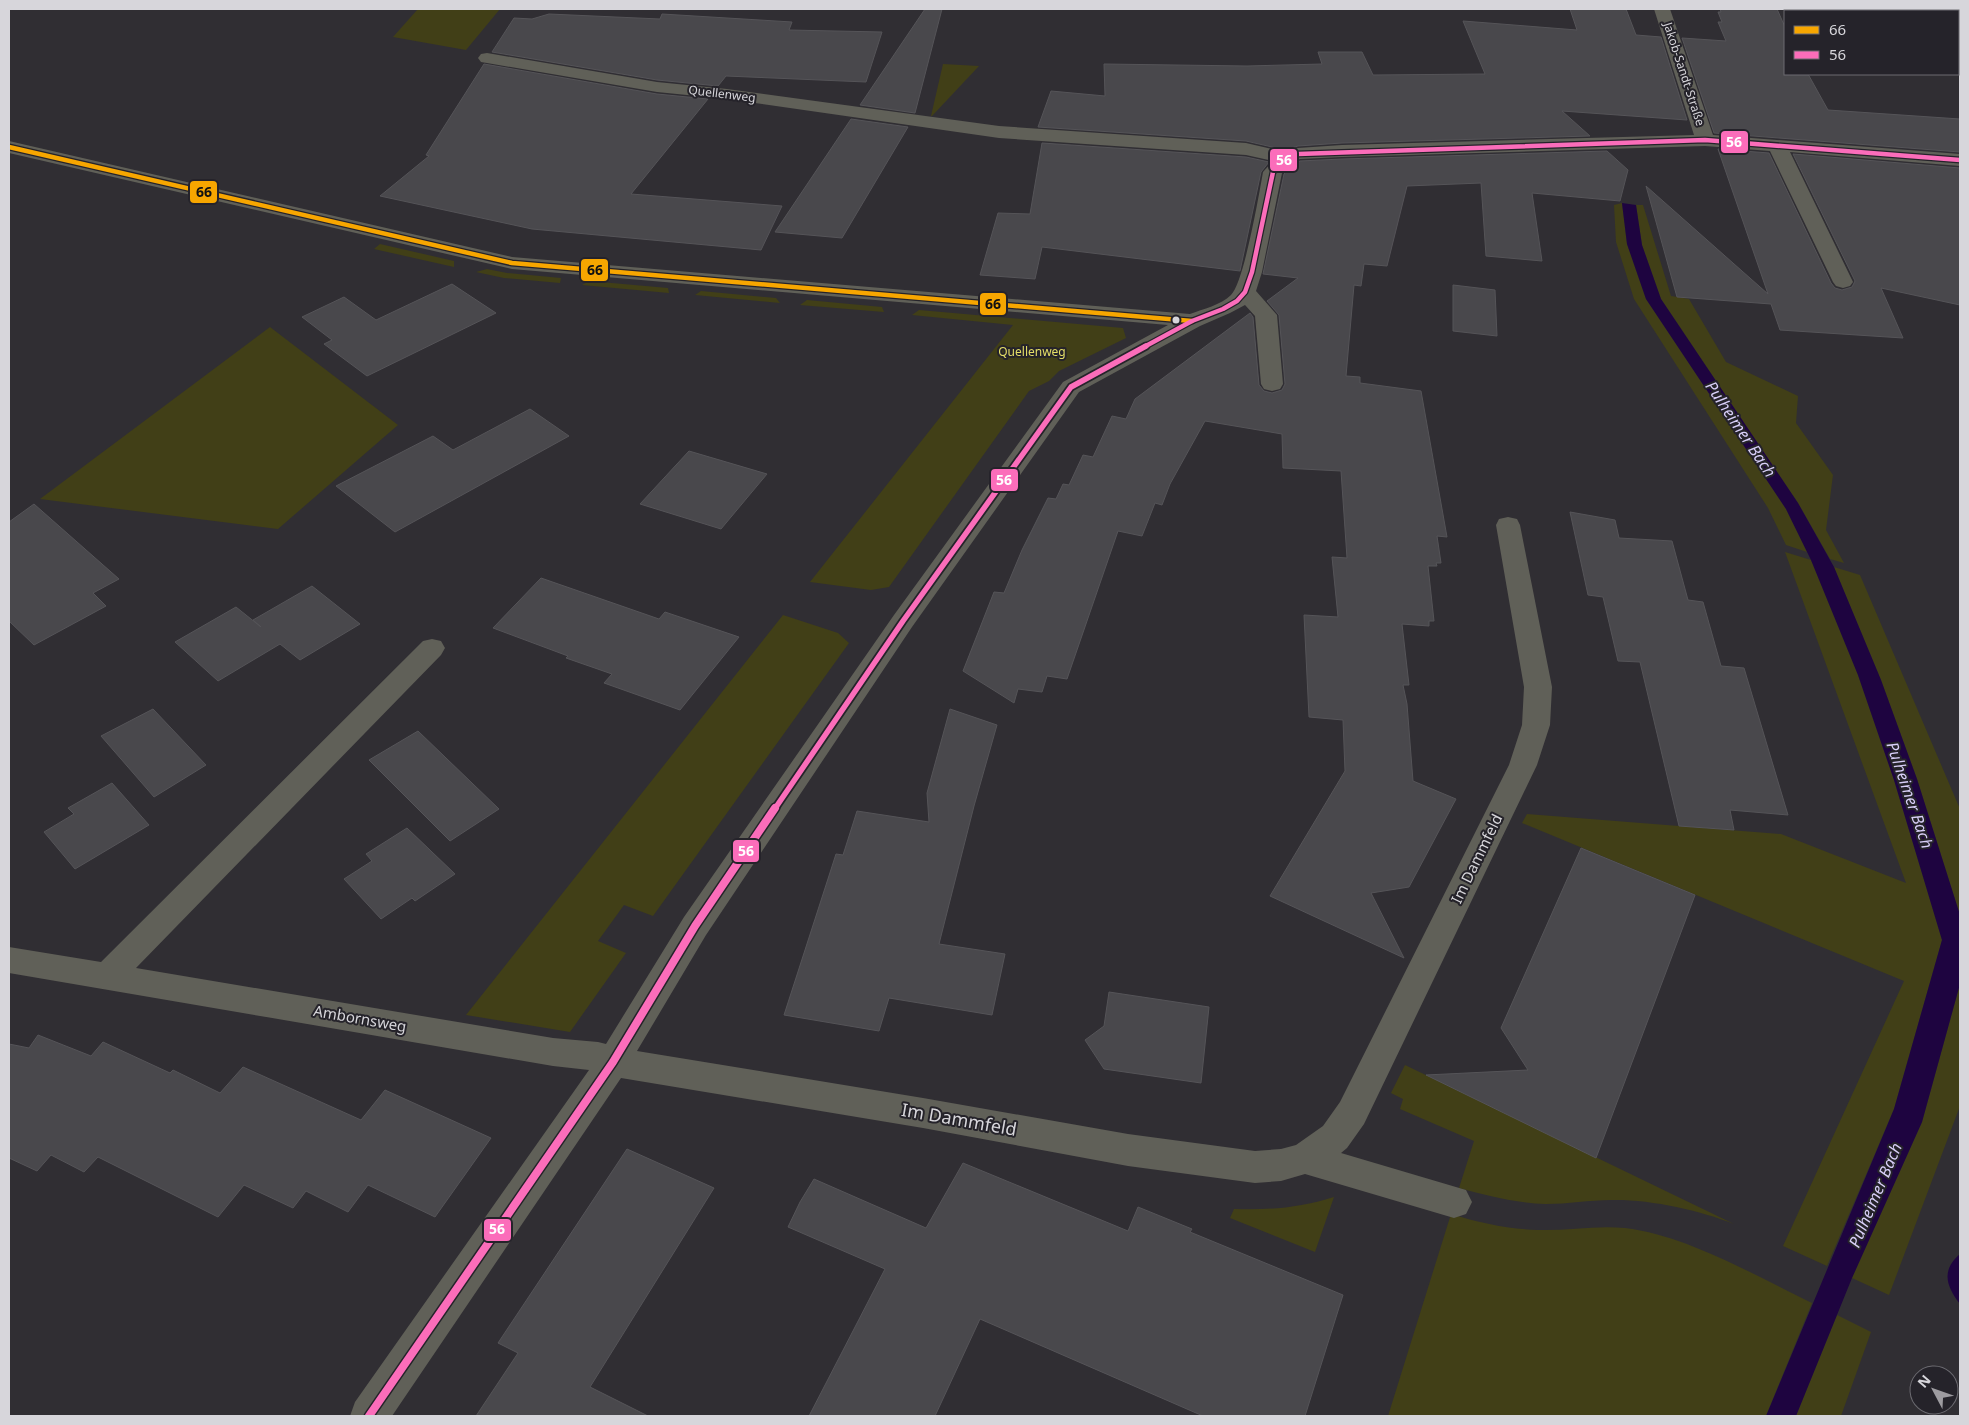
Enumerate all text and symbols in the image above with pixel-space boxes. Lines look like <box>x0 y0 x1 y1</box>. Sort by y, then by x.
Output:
legend <box>1784 10 1959 75</box>
street label: Jakob-Sandt-Straße <box>1659 19 1709 128</box>
text: 66 <box>1829 19 1846 39</box>
text: 56 <box>1829 44 1846 64</box>
street label: Quellenweg <box>688 81 757 106</box>
line badge: 56 <box>1720 130 1749 154</box>
text: 56 <box>1726 132 1742 151</box>
line badge: 56 <box>1269 148 1298 172</box>
text: 56 <box>1276 150 1292 169</box>
line badge: 66 <box>189 180 218 204</box>
text: 66 <box>196 182 212 201</box>
line badge: 66 <box>580 258 609 282</box>
text: 66 <box>587 260 603 279</box>
line badge: 66 <box>979 292 1007 316</box>
text: 66 <box>985 294 1001 313</box>
unlabelled marker <box>1171 315 1181 325</box>
park label: Quellenweg <box>998 343 1066 360</box>
water label: Pulheimer Bach <box>1701 377 1781 481</box>
line badge: 56 <box>990 468 1019 492</box>
text: 56 <box>996 470 1012 489</box>
water label: Pulheimer Bach <box>1881 739 1939 851</box>
street label: Im Dammfeld <box>1446 811 1506 907</box>
line badge: 56 <box>732 839 760 863</box>
text: 56 <box>738 841 754 860</box>
street label: Ambornsweg <box>312 1000 408 1036</box>
street label: Im Dammfeld <box>900 1097 1019 1141</box>
water label: Pulheimer Bach <box>1843 1139 1907 1251</box>
line badge: 56 <box>483 1218 512 1242</box>
text: 56 <box>489 1219 505 1238</box>
north arrow <box>1909 1365 1959 1415</box>
text: N <box>1913 1371 1935 1392</box>

